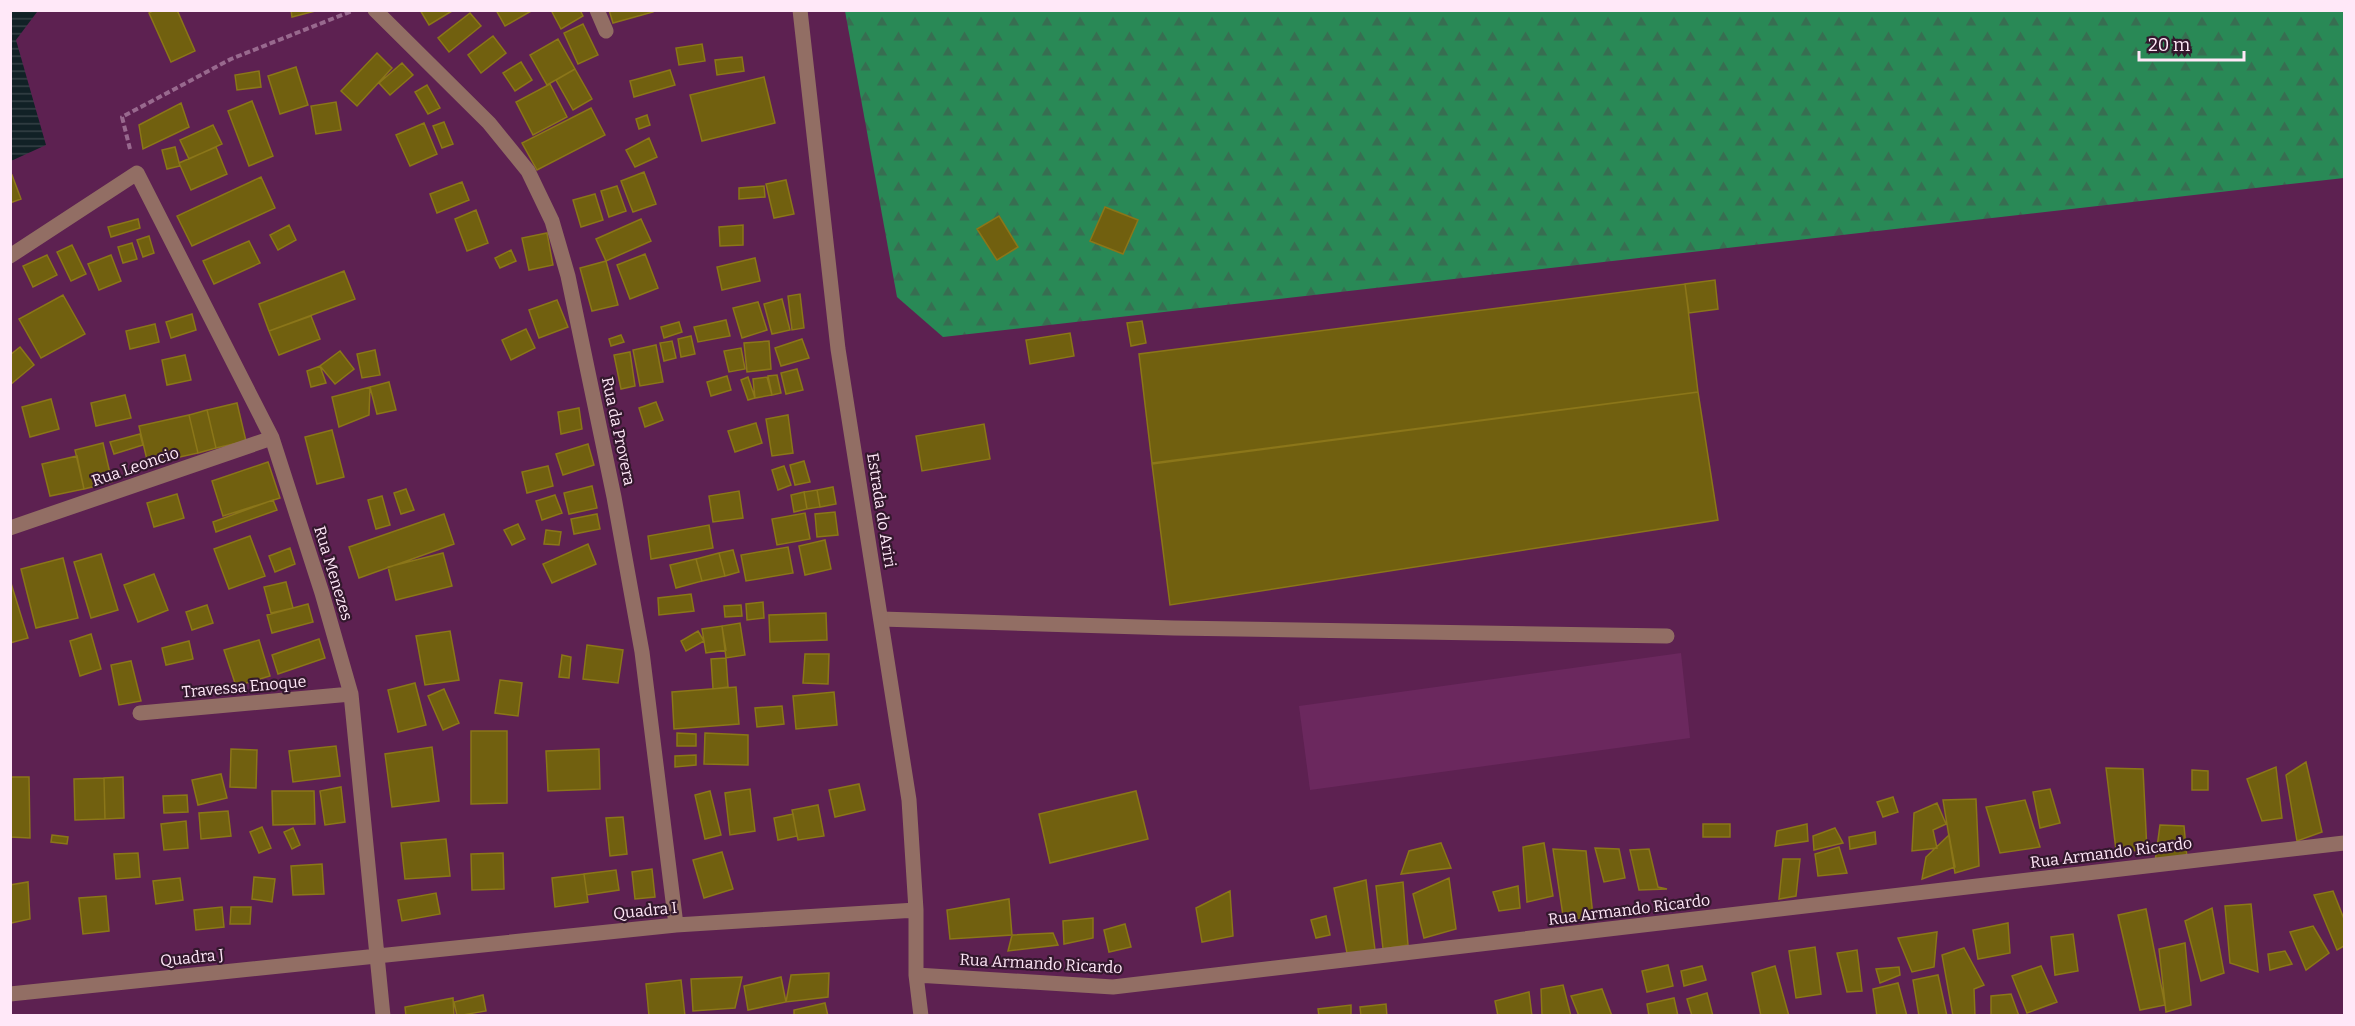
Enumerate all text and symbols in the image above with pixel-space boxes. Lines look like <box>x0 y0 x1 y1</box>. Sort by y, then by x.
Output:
scale bar <box>2139 24 2244 62</box>
text: 20 m <box>2148 34 2190 56</box>
street label: Rua da Provera <box>598 375 639 487</box>
street label: Rua Leoncio <box>89 443 181 490</box>
street label: Estrada do Ariri <box>863 451 900 569</box>
street label: Rua Menezes <box>310 524 357 623</box>
street label: Travessa Enoque <box>181 672 307 701</box>
street label: Rua Armando Ricardo <box>2029 833 2193 872</box>
street label: Rua Armando Ricardo <box>1547 890 1711 929</box>
street label: Quadra I <box>612 898 678 923</box>
street label: Quadra J <box>159 945 225 970</box>
street label: Rua Armando Ricardo <box>959 950 1123 977</box>

